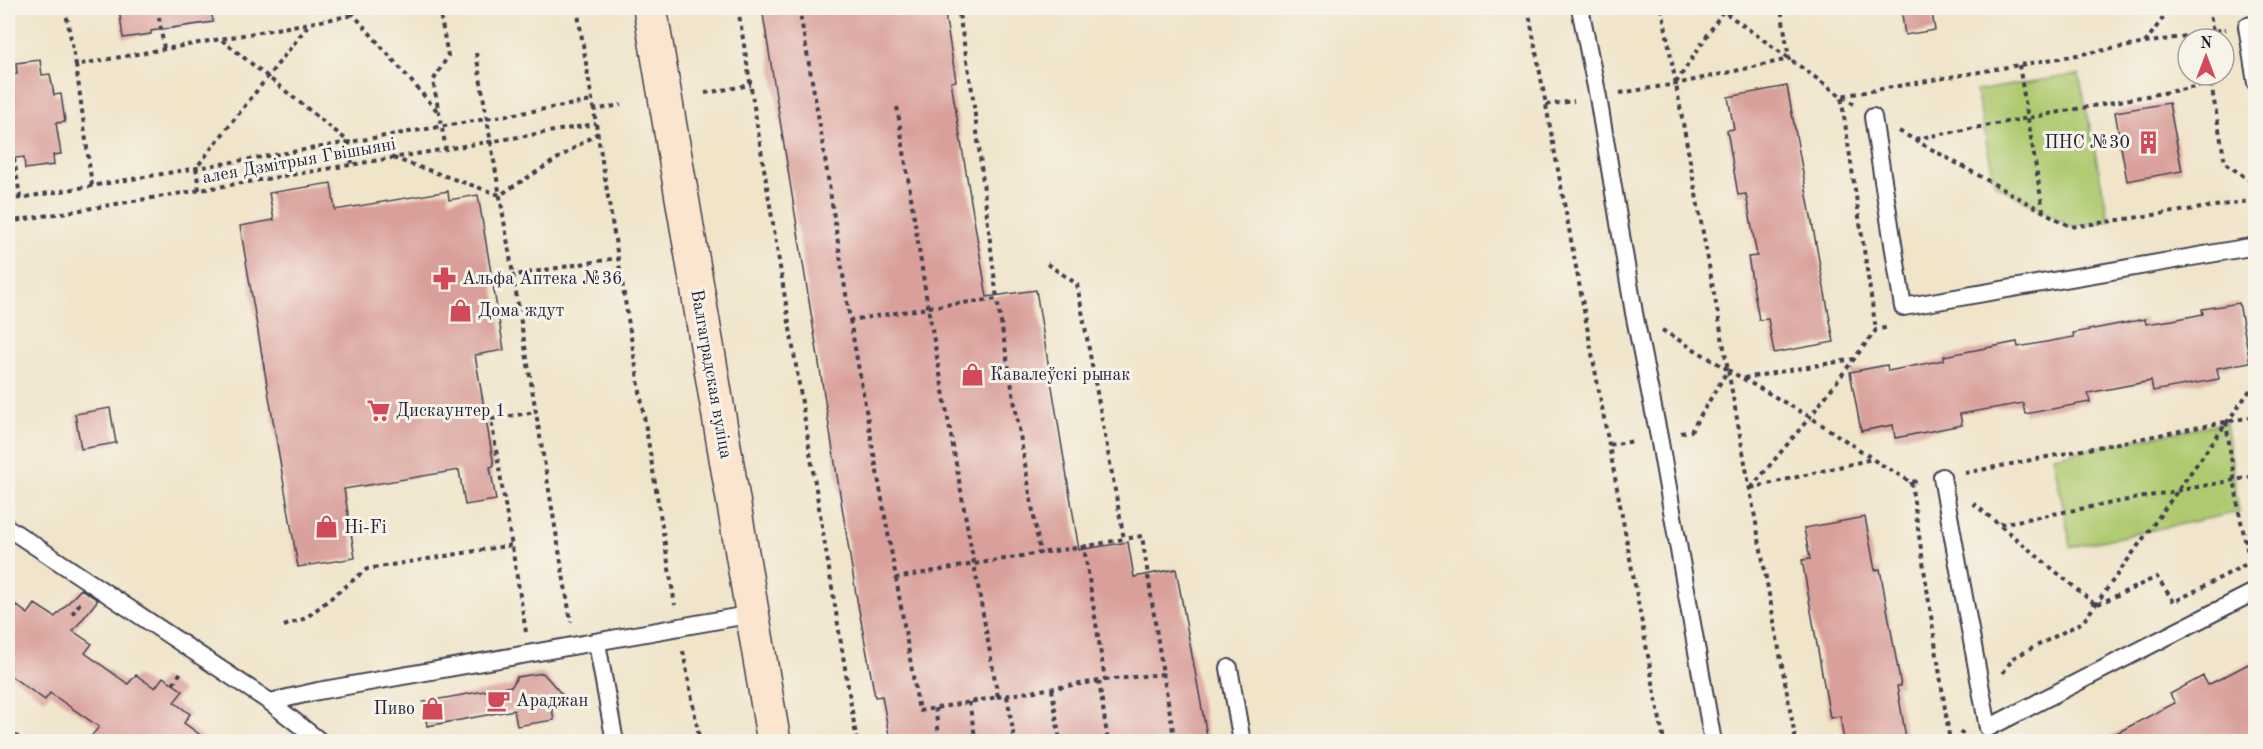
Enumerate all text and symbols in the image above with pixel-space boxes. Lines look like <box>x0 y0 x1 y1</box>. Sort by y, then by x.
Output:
north arrow <box>2176 27 2236 87</box>
text: N <box>2200 36 2213 52</box>
building icon: ПНС №30 <box>2135 129 2161 155</box>
place label: ПНС №30 <box>2044 134 2130 152</box>
street label: алея Дзмітрыя Гвішыяні <box>201 135 397 187</box>
pharmacy icon: Альфа Аптека №36 <box>431 265 457 291</box>
place label: Альфа Аптека №36 <box>462 270 623 289</box>
street label: Валгаградская вуліца <box>687 288 735 460</box>
shop icon: Дома ждут <box>447 297 473 323</box>
place label: Дома ждут <box>478 302 564 320</box>
shop icon: Кавалеўскі рынак <box>959 361 985 387</box>
place label: Кавалеўскі рынак <box>990 366 1130 384</box>
supermarket icon: Дискаунтер 1 <box>365 397 391 423</box>
place label: Дискаунтер 1 <box>396 402 506 420</box>
shop icon: Hi-Fi <box>313 514 339 540</box>
place label: Hi-Fi <box>344 519 387 537</box>
cafe icon: Араджан <box>485 687 511 713</box>
place label: Араджан <box>516 692 589 710</box>
shop icon: Пиво <box>420 695 446 721</box>
place label: Пиво <box>374 700 415 718</box>

